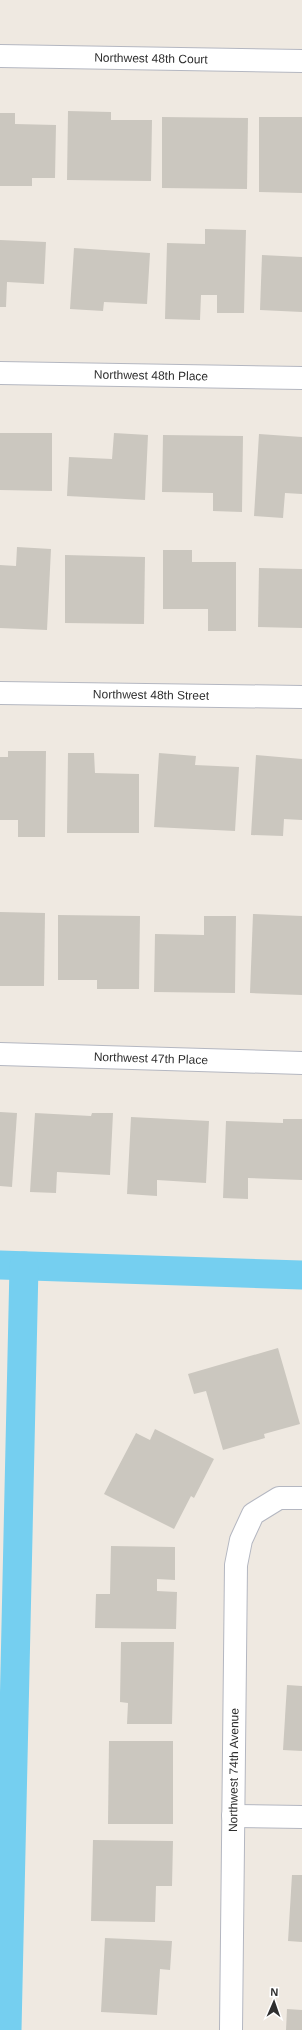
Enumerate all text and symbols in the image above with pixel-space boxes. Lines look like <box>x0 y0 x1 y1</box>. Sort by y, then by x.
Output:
street label: Northwest 48th Court <box>94 51 209 66</box>
street label: Northwest 48th Place <box>94 368 209 383</box>
street label: Northwest 48th Street <box>93 687 210 703</box>
street label: Northwest 47th Place <box>94 1050 209 1067</box>
street label: Northwest 74th Avenue <box>226 1708 241 1832</box>
north arrow <box>254 1982 294 2022</box>
text: N <box>270 1986 279 1998</box>

